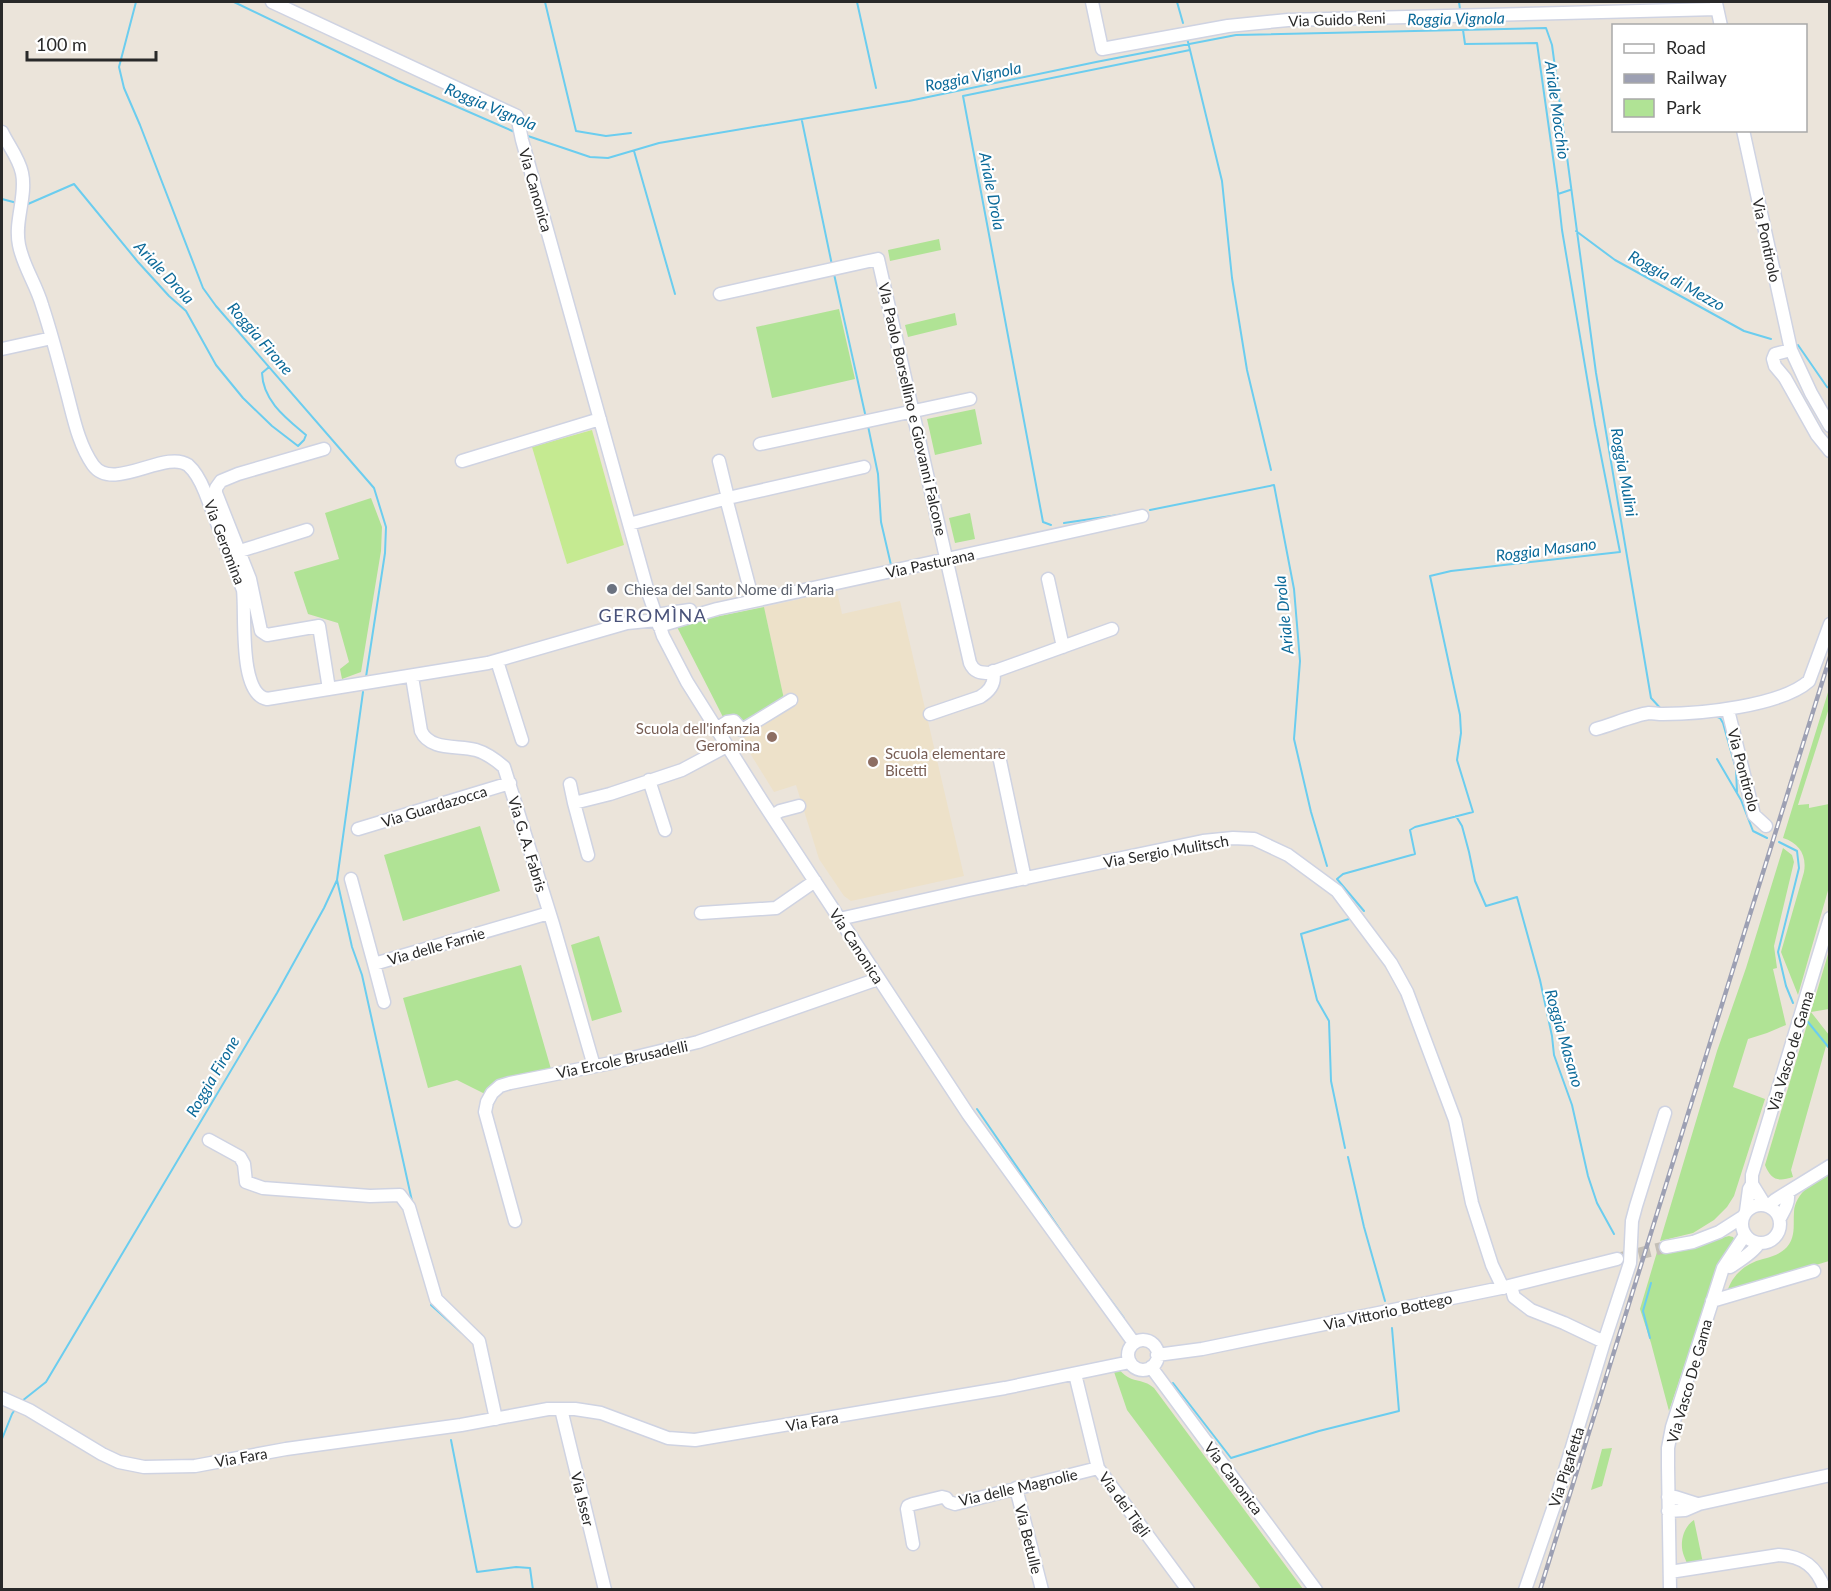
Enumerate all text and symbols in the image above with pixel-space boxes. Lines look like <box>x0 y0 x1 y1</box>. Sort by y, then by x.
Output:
street label: Via Guido Reni <box>1288 8 1386 30</box>
water label: Roggia Vignola <box>1407 8 1505 28</box>
scale bar <box>27 24 156 62</box>
legend <box>1612 24 1807 132</box>
text: 100 m <box>36 33 87 55</box>
text: Road <box>1666 36 1706 58</box>
water label: Roggia Vignola <box>923 57 1023 95</box>
water label: Ariale Mocchio <box>1542 59 1574 160</box>
text: Railway <box>1666 66 1727 88</box>
water label: Roggia Vignola <box>442 78 540 134</box>
text: Park <box>1666 96 1702 118</box>
street label: Via Canonica <box>515 146 557 234</box>
water label: Ariale Drola <box>976 149 1010 232</box>
street label: Via Pontirolo <box>1749 196 1785 284</box>
water label: Ariale Drola <box>130 236 199 307</box>
water label: Roggia di Mezzo <box>1626 246 1728 314</box>
street label: VIa Paolo Borsellino e Giovanni Falcone <box>875 281 951 537</box>
water label: Roggia Firone <box>224 298 298 378</box>
water label: Roggia Mulini <box>1608 426 1642 518</box>
street label: Via Geromina <box>201 497 249 587</box>
water label: Roggia Masano <box>1495 533 1597 565</box>
street label: Via Pasturana <box>884 545 976 581</box>
water label: Ariale Drola <box>1269 575 1297 656</box>
place label: Chiesa del Santo Nome di Maria <box>624 580 834 598</box>
marker: Chiesa del Santo Nome di Maria <box>605 582 619 596</box>
district label: GEROMÌNA <box>599 604 707 626</box>
place label: Scuola dell'infanzia Geromina <box>636 719 760 754</box>
street label: Via Pontirolo <box>1724 726 1764 814</box>
marker: Scuola dell'infanzia Geromina <box>765 730 779 744</box>
place label: Scuola elementare Bicetti <box>885 744 1006 779</box>
marker: Scuola elementare Bicetti <box>866 755 880 769</box>
street label: Via Guardazocca <box>379 781 489 831</box>
street label: Via G. A. Fabris <box>505 794 551 894</box>
street label: Via Sergio Mulitsch <box>1102 831 1230 871</box>
street label: Via Canonica <box>826 905 888 987</box>
street label: Via delle Farnie <box>385 923 487 968</box>
water label: Roggia Masano <box>1542 987 1588 1089</box>
street label: Via Vasco de Gama <box>1763 988 1817 1114</box>
water label: Roggia Firone <box>181 1032 243 1120</box>
street label: Via Ercole Brusadelli <box>555 1036 689 1082</box>
street label: Via Vittorio Bottego <box>1322 1289 1454 1333</box>
street label: Via Vasco De Gama <box>1663 1317 1715 1445</box>
street label: Via Fara <box>784 1408 840 1434</box>
street label: Via Pigafetta <box>1545 1425 1587 1509</box>
street label: Via Canonica <box>1201 1438 1267 1518</box>
street label: Via Fara <box>213 1444 269 1470</box>
street label: Via delle Magnolie <box>957 1465 1079 1509</box>
street label: Via dei Tigli <box>1095 1468 1155 1540</box>
street label: Via Isser <box>568 1470 599 1529</box>
street label: Via Betulle <box>1012 1502 1046 1576</box>

